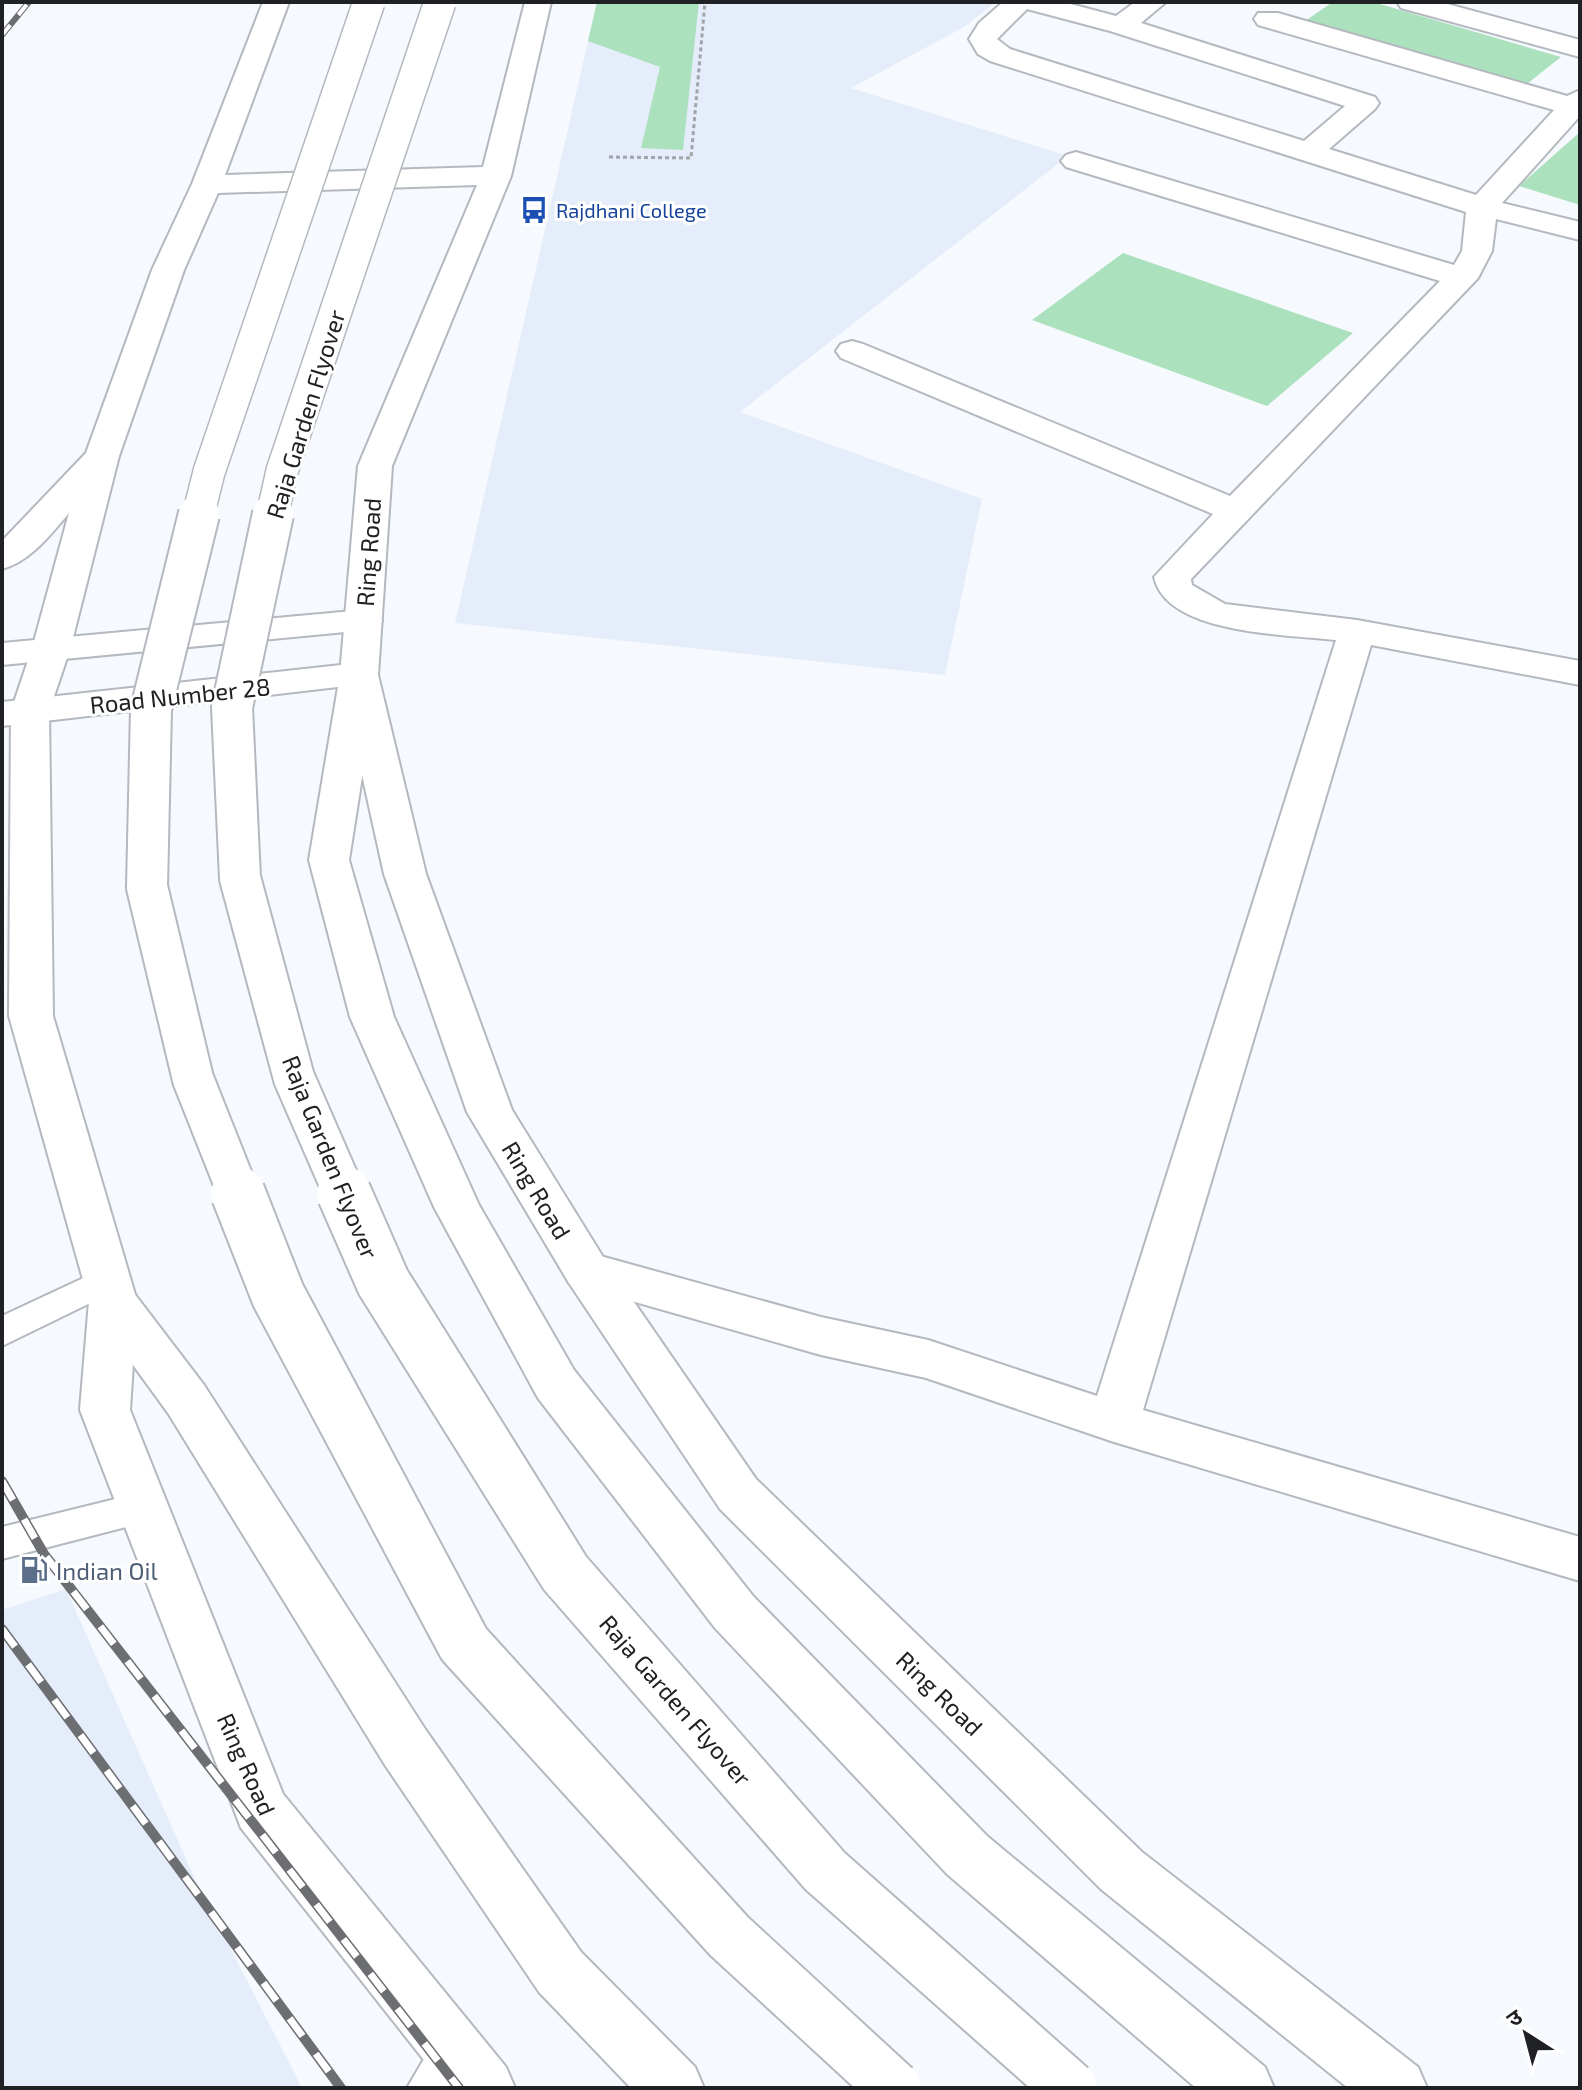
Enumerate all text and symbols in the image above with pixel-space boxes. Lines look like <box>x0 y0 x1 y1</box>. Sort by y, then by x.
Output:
bus stop icon: Rajdhani College <box>519 195 549 225</box>
place label: Rajdhani College <box>556 198 707 222</box>
street label: Raja Garden Flyover <box>259 306 351 522</box>
street label: Ring Road <box>350 497 386 607</box>
street label: Road Number 28 <box>88 671 272 719</box>
street label: Raja Garden Flyover <box>277 1051 385 1263</box>
street label: Ring Road <box>497 1136 577 1244</box>
fuel station icon: Indian Oil <box>19 1555 49 1585</box>
place label: Indian Oil <box>56 1556 158 1585</box>
street label: Raja Garden Flyover <box>594 1609 758 1792</box>
street label: Ring Road <box>891 1645 989 1741</box>
street label: Ring Road <box>212 1708 282 1820</box>
north arrow <box>1486 1994 1566 2074</box>
text: उ <box>1501 2002 1527 2031</box>

